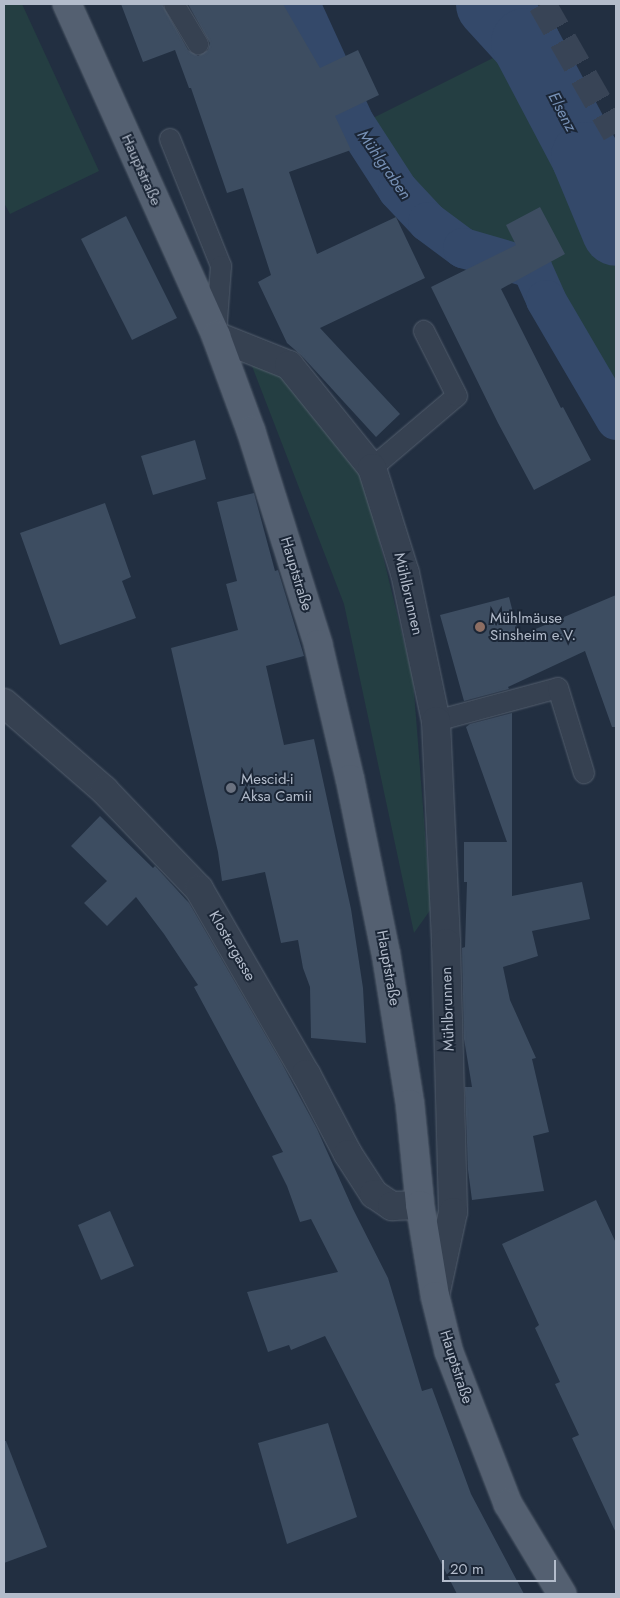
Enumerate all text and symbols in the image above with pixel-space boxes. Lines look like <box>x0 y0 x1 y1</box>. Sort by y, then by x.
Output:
water label: Elsenz <box>544 89 580 135</box>
water label: Mühlgraben <box>353 127 415 203</box>
street label: Hauptstraße <box>117 132 165 208</box>
street label: Hauptstraße <box>276 535 316 613</box>
street label: Mühlbrunnen <box>390 551 426 637</box>
place label: Mühlmäuse Sinsheim e.V. <box>490 609 576 644</box>
marker: Mühlmäuse Sinsheim e.V. <box>474 621 486 633</box>
place label: Mescid-i Aksa Camii <box>241 770 312 805</box>
marker: Mescid-i Aksa Camii <box>225 782 237 794</box>
street label: Klostergasse <box>205 908 259 984</box>
street label: Hauptstraße <box>373 929 403 1007</box>
street label: Mühlbrunnen <box>438 967 458 1051</box>
street label: Hauptstraße <box>436 1328 476 1406</box>
scale bar <box>445 1550 559 1582</box>
text: 20 m <box>450 1558 484 1580</box>

